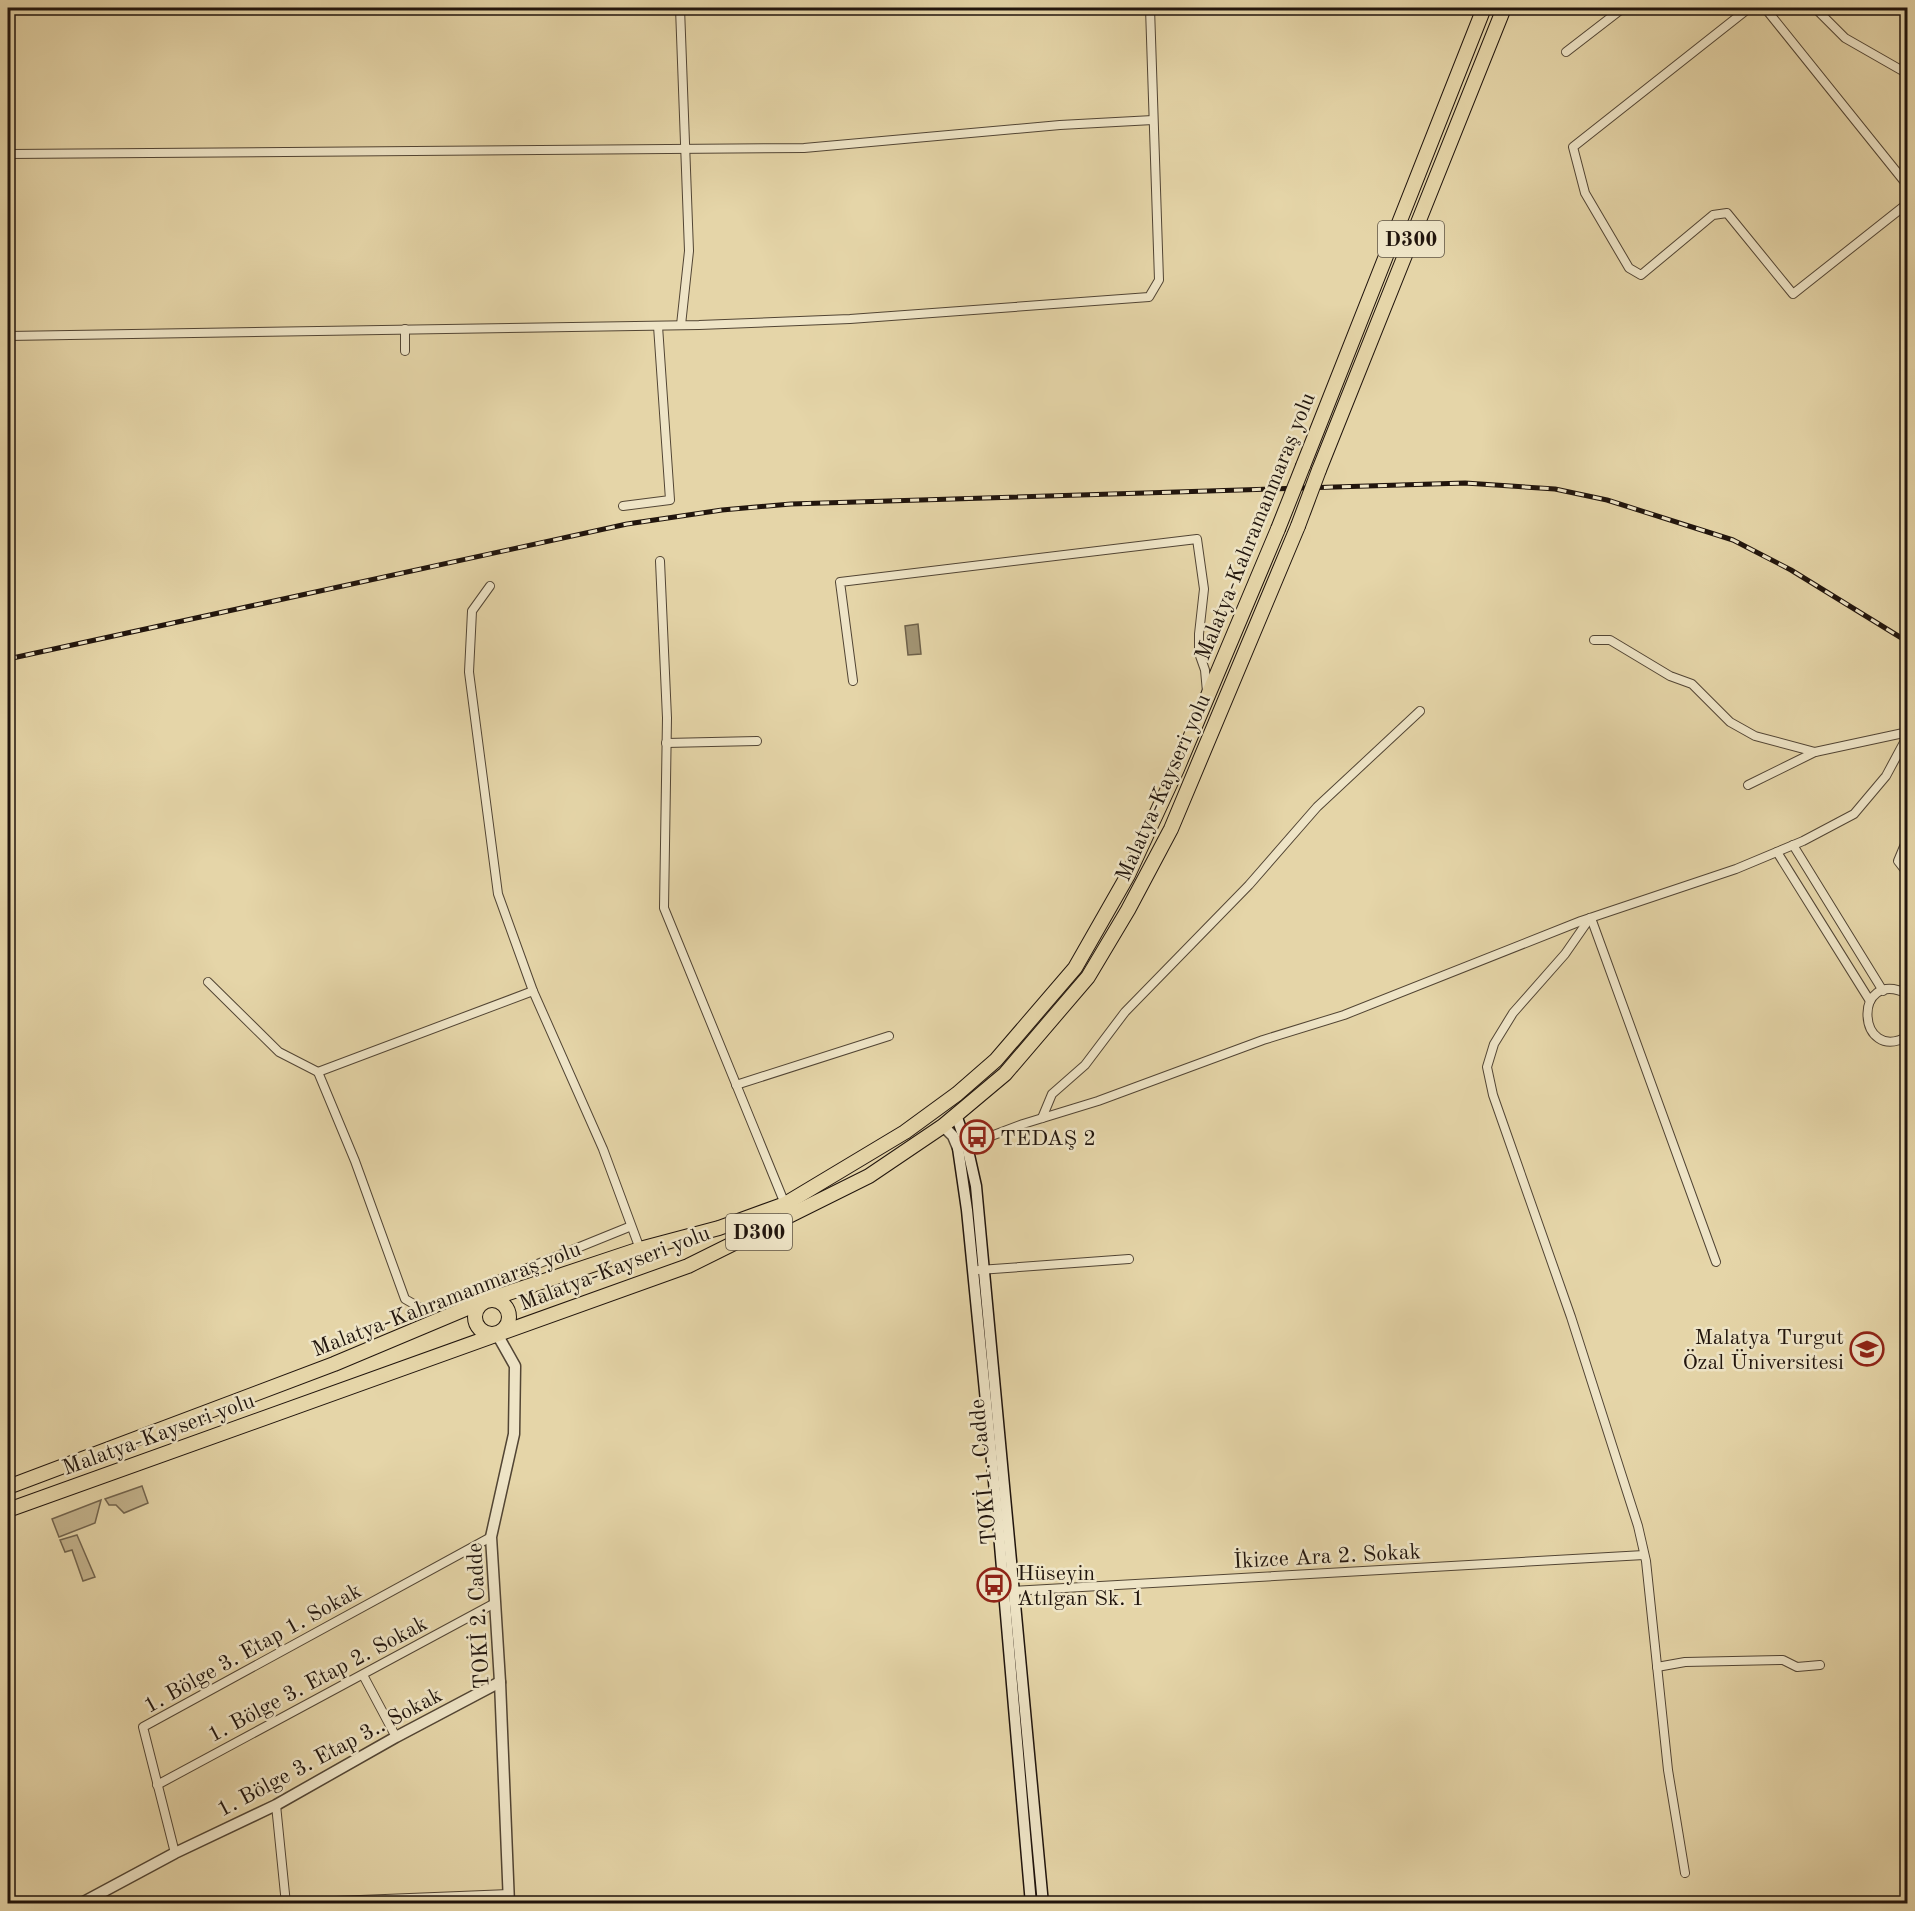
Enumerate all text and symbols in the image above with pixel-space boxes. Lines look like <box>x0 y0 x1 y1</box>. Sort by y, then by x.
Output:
road number: D300 <box>1378 221 1444 257</box>
street label: Malatya-Kahramanmaraş yolu <box>1192 390 1320 664</box>
street label: Malatya-Kayseri yolu <box>1113 691 1215 885</box>
bus stop icon: TEDAŞ 2 <box>959 1119 995 1155</box>
place label: TEDAŞ 2 <box>1000 1128 1096 1150</box>
road number: D300 <box>726 1214 792 1250</box>
street label: Malatya-Kayseri yolu <box>516 1222 713 1315</box>
street label: Malatya-Kahramanmaraş yolu <box>309 1238 585 1361</box>
place label: Malatya Turgut Özal Üniversitesi <box>1682 1327 1844 1374</box>
school or university icon: Malatya Turgut Özal Üniversitesi <box>1849 1331 1885 1367</box>
street label: Malatya-Kayseri yolu <box>60 1390 258 1480</box>
street label: TOKİ 1. Cadde <box>964 1398 1001 1546</box>
street label: İkizce Ara 2. Sokak <box>1233 1538 1421 1573</box>
street label: TOKİ 2. Cadde <box>461 1542 494 1690</box>
place label: Hüseyin Atılgan Sk. 1 <box>1017 1563 1144 1610</box>
bus stop icon: Hüseyin Atılgan Sk. 1 <box>976 1567 1012 1603</box>
street label: 1. Bölge 3. Etap 1. Sokak <box>140 1580 365 1718</box>
street label: 1. Bölge 3. Etap 2. Sokak <box>205 1613 431 1747</box>
street label: 1. Bölge 3. Etap 3.. Sokak <box>214 1684 446 1821</box>

